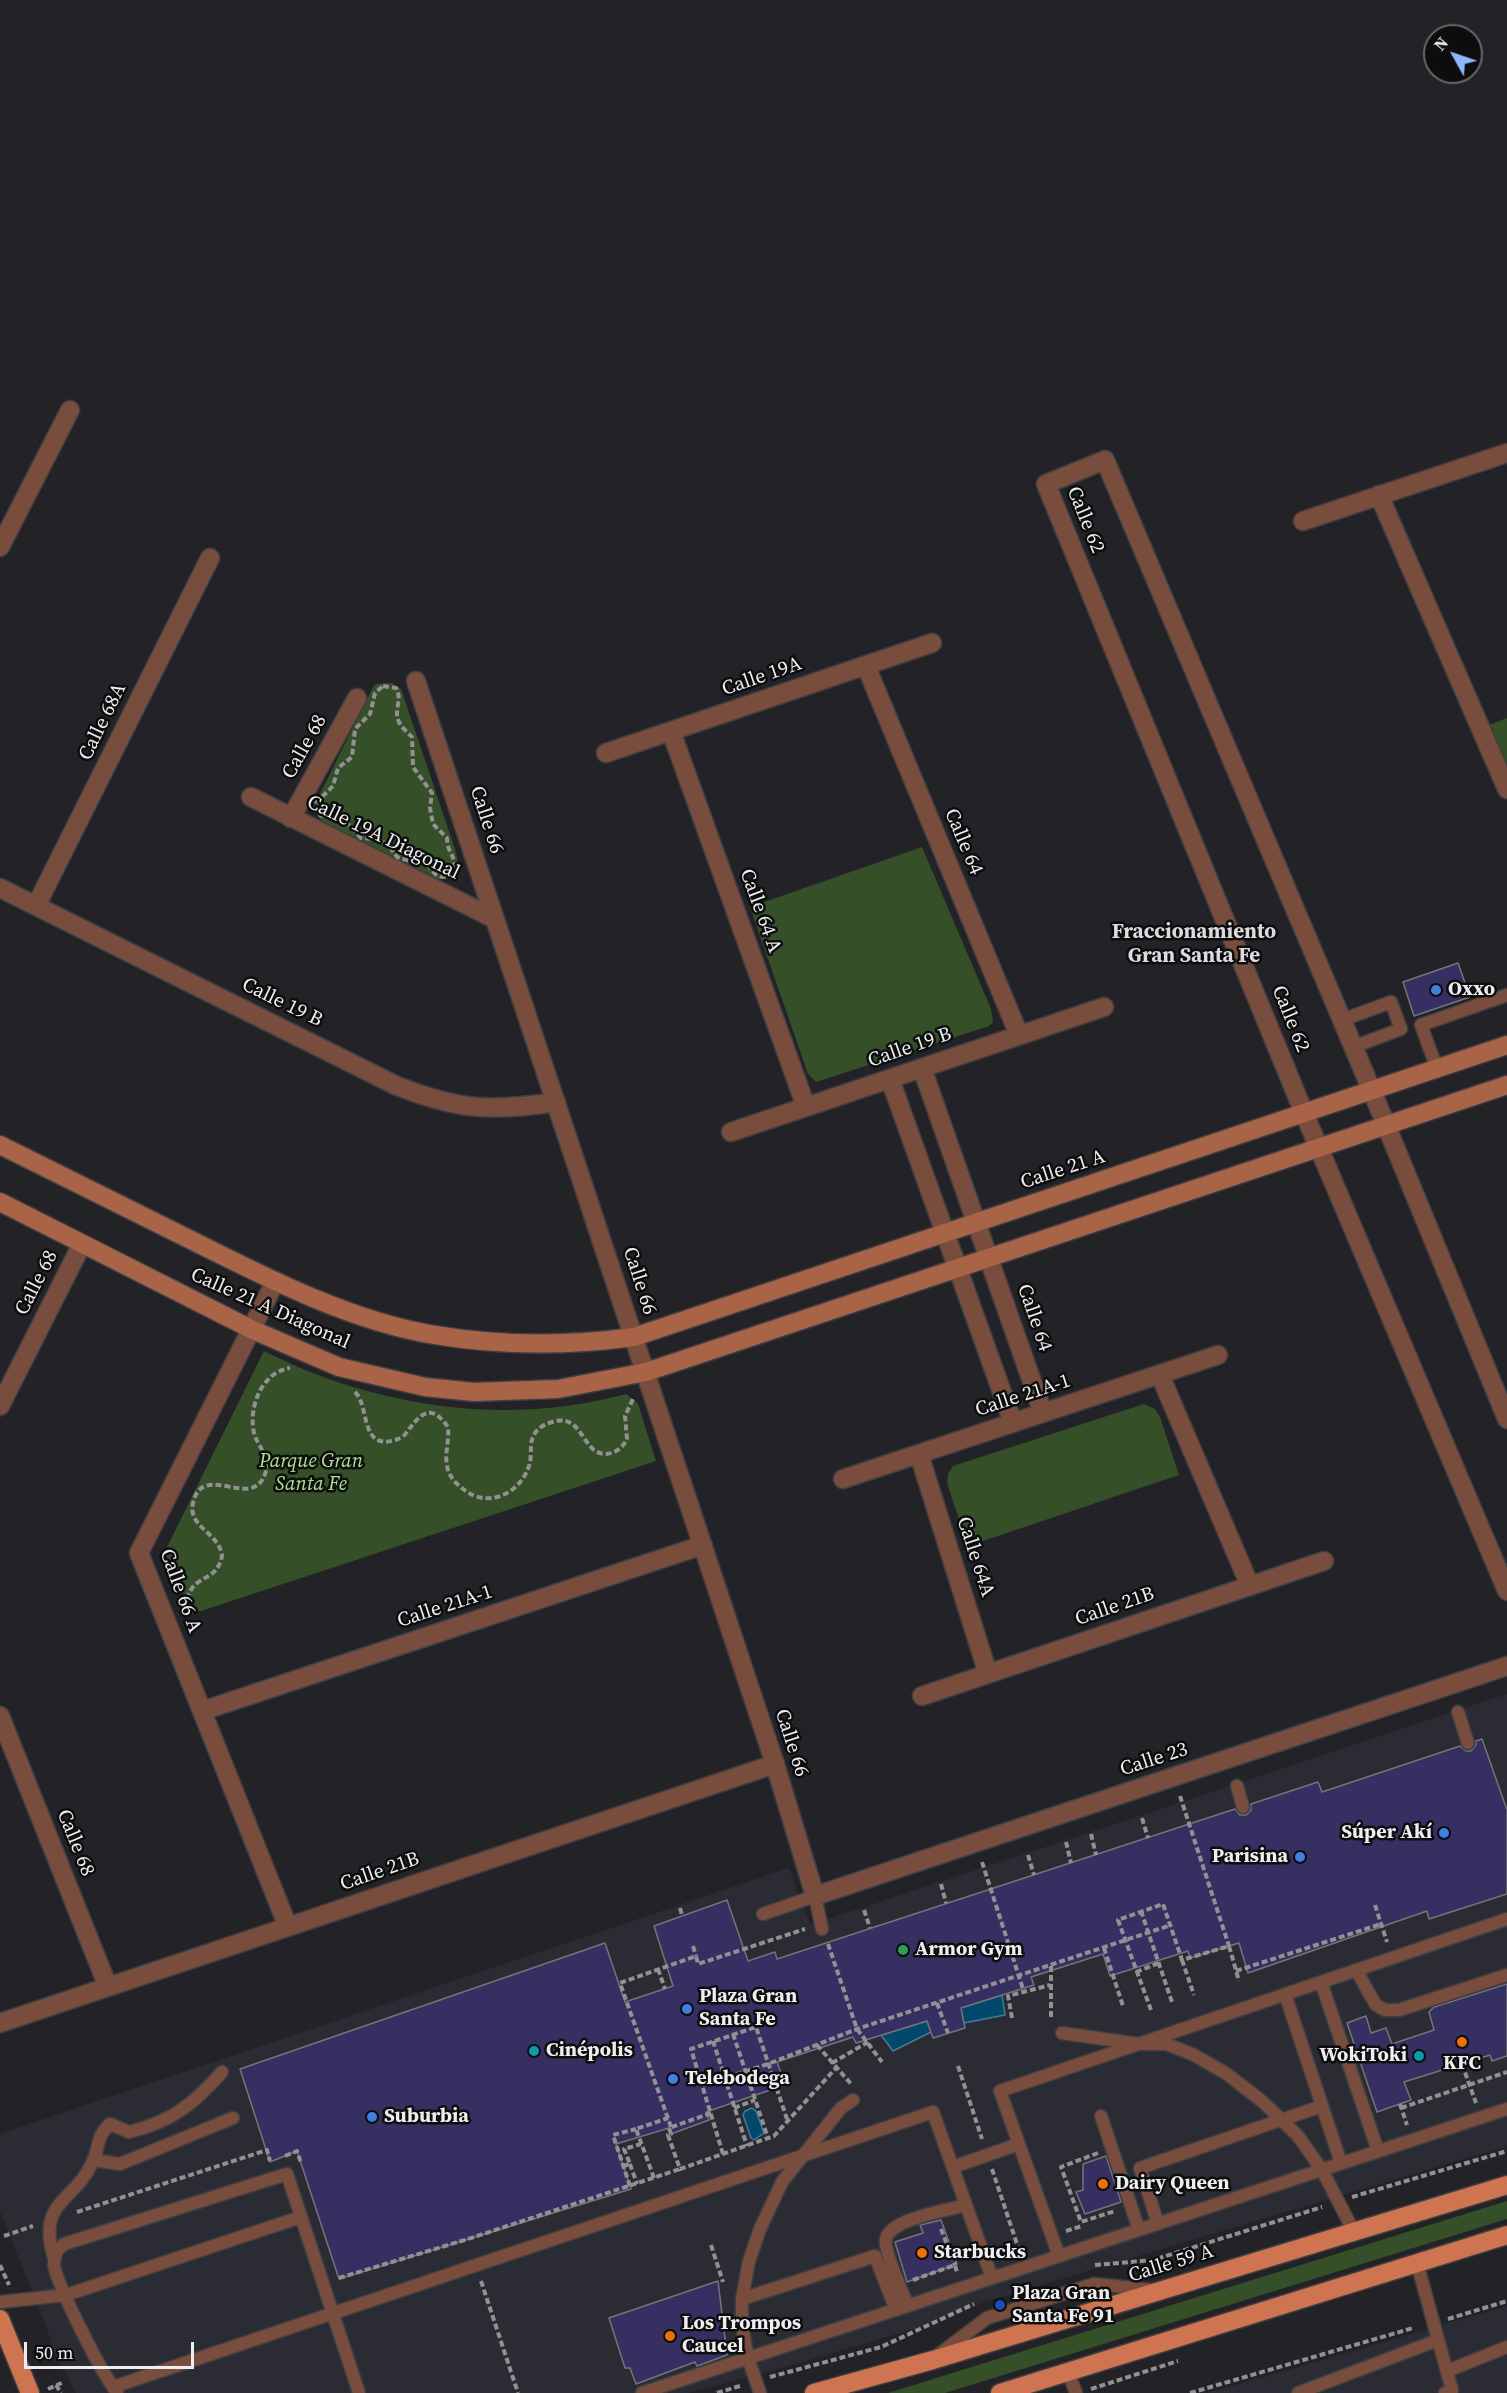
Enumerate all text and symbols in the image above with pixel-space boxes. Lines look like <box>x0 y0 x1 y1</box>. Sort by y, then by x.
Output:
north arrow <box>1423 24 1483 84</box>
text: N <box>1429 32 1453 55</box>
street label: Calle 62 <box>1061 483 1109 557</box>
street label: Calle 19A <box>719 652 805 702</box>
street label: Calle 68A <box>74 680 132 764</box>
street label: Calle 68 <box>278 711 332 783</box>
street label: Calle 66 <box>464 783 508 857</box>
street label: Calle 19A Diagonal <box>303 791 463 885</box>
street label: Calle 64 <box>938 805 988 879</box>
street label: Calle 64 A <box>734 866 786 956</box>
district label: Fraccionamiento Gran Santa Fe <box>1112 920 1276 970</box>
street label: Calle 19 B <box>238 973 326 1033</box>
place label: Oxxo <box>1448 978 1495 1002</box>
street label: Calle 62 <box>1266 982 1314 1056</box>
marker: Oxxo <box>1429 983 1443 997</box>
street label: Calle 19 B <box>865 1023 955 1073</box>
street label: Calle 21 A <box>1018 1145 1108 1195</box>
street label: Calle 66 <box>617 1244 661 1318</box>
street label: Calle 68 <box>11 1247 63 1319</box>
street label: Calle 21 A Diagonal <box>187 1263 353 1355</box>
street label: Calle 64 <box>1011 1281 1057 1355</box>
street label: Calle 21A-1 <box>972 1369 1074 1423</box>
park label: Parque Gran Santa Fe <box>259 1450 363 1497</box>
street label: Calle 64A <box>951 1514 999 1600</box>
street label: Calle 66 A <box>154 1546 206 1636</box>
street label: Calle 21A-1 <box>394 1580 496 1634</box>
street label: Calle 21B <box>1072 1582 1158 1632</box>
street label: Calle 66 <box>769 1706 813 1780</box>
street label: Calle 23 <box>1117 1738 1191 1782</box>
street label: Calle 68 <box>51 1806 99 1880</box>
place label: Súper Akí <box>1341 1821 1432 1845</box>
marker: Súper Akí <box>1437 1826 1451 1840</box>
place label: Parisina <box>1212 1845 1288 1869</box>
street label: Calle 21B <box>337 1847 423 1897</box>
marker: Parisina <box>1293 1850 1307 1864</box>
place label: Armor Gym <box>915 1938 1023 1962</box>
marker: Armor Gym <box>896 1943 910 1957</box>
place label: Plaza Gran Santa Fe <box>699 1985 797 2032</box>
marker: Plaza Gran Santa Fe <box>680 2002 694 2016</box>
marker: KFC <box>1455 2035 1469 2049</box>
place label: Cinépolis <box>546 2039 633 2063</box>
marker: Cinépolis <box>527 2044 541 2058</box>
place label: WokiToki <box>1319 2044 1407 2068</box>
marker: WokiToki <box>1412 2049 1426 2063</box>
place label: KFC <box>1443 2052 1481 2076</box>
place label: Telebodega <box>685 2067 790 2091</box>
marker: Telebodega <box>666 2072 680 2086</box>
place label: Suburbia <box>384 2105 469 2129</box>
marker: Suburbia <box>365 2110 379 2124</box>
place label: Dairy Queen <box>1115 2172 1230 2196</box>
marker: Dairy Queen <box>1096 2177 1110 2191</box>
street label: Calle 59 A <box>1126 2240 1216 2288</box>
place label: Starbucks <box>934 2241 1026 2265</box>
marker: Starbucks <box>915 2246 929 2260</box>
place label: Plaza Gran Santa Fe 91 <box>1012 2282 1115 2329</box>
marker: Plaza Gran Santa Fe 91 <box>993 2298 1007 2312</box>
place label: Los Trompos Caucel <box>682 2312 801 2359</box>
marker: Los Trompos Caucel <box>663 2329 677 2343</box>
scale bar <box>27 2330 196 2368</box>
text: 50 m <box>35 2340 73 2365</box>

